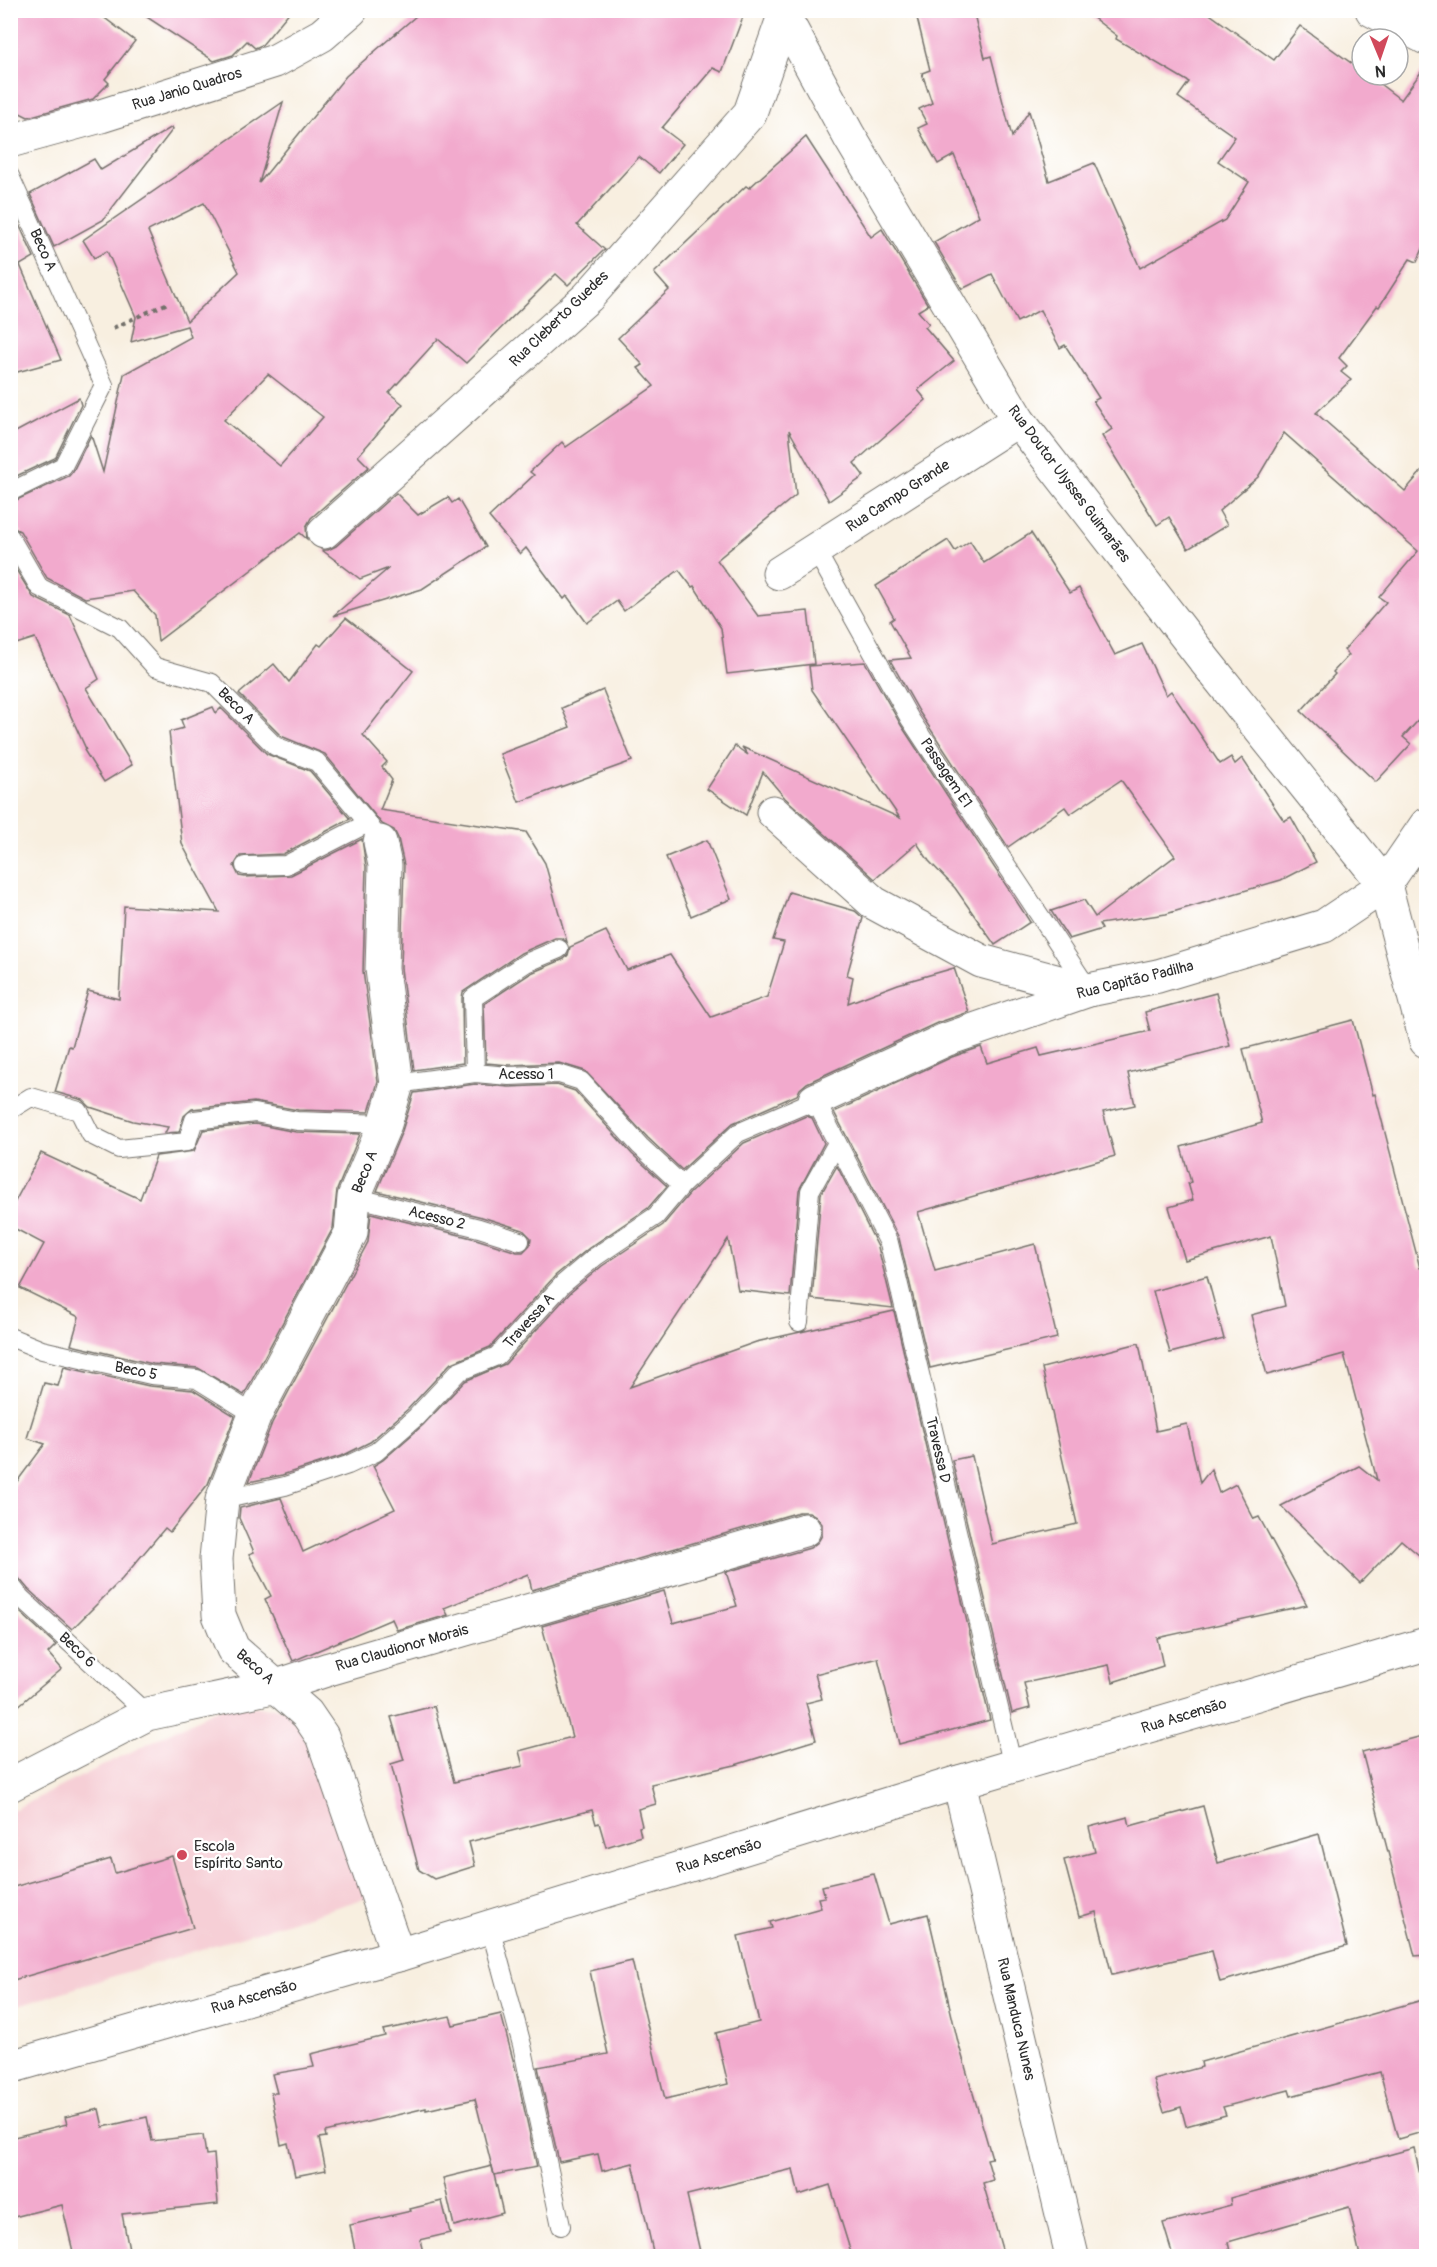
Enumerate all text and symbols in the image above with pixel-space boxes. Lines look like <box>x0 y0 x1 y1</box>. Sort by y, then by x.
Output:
north arrow <box>1350 27 1410 87</box>
text: N <box>1375 61 1386 81</box>
street label: Rua Janio Quadros <box>130 63 244 115</box>
street label: Beco A <box>25 226 61 274</box>
street label: Rua Cleberto Guedes <box>505 267 613 371</box>
street label: Rua Doutor Ulysses Guimarães <box>1004 402 1135 567</box>
street label: Rua Campo Grande <box>843 455 954 537</box>
street label: Beco A <box>214 684 259 729</box>
street label: Passagem E1 <box>916 734 976 812</box>
street label: Rua Capitão Padilha <box>1075 956 1195 1004</box>
street label: Acesso 1 <box>498 1065 554 1084</box>
street label: Beco A <box>348 1148 382 1196</box>
street label: Acesso 2 <box>407 1202 467 1234</box>
street label: Travessa A <box>499 1289 559 1353</box>
street label: Beco 5 <box>113 1358 159 1384</box>
street label: Travessa D <box>921 1415 955 1485</box>
street label: Rua Claudionor Morais <box>333 1620 471 1676</box>
street label: Beco 6 <box>55 1628 99 1672</box>
street label: Beco A <box>232 1645 278 1689</box>
street label: Rua Ascensão <box>1139 1694 1229 1738</box>
street label: Rua Ascensão <box>674 1834 764 1878</box>
place label: Escola Espírito Santo <box>194 1837 283 1873</box>
marker: Escola Espírito Santo <box>175 1848 189 1862</box>
street label: Rua Manduca Nunes <box>993 1956 1039 2082</box>
street label: Rua Ascensão <box>209 1976 299 2018</box>

